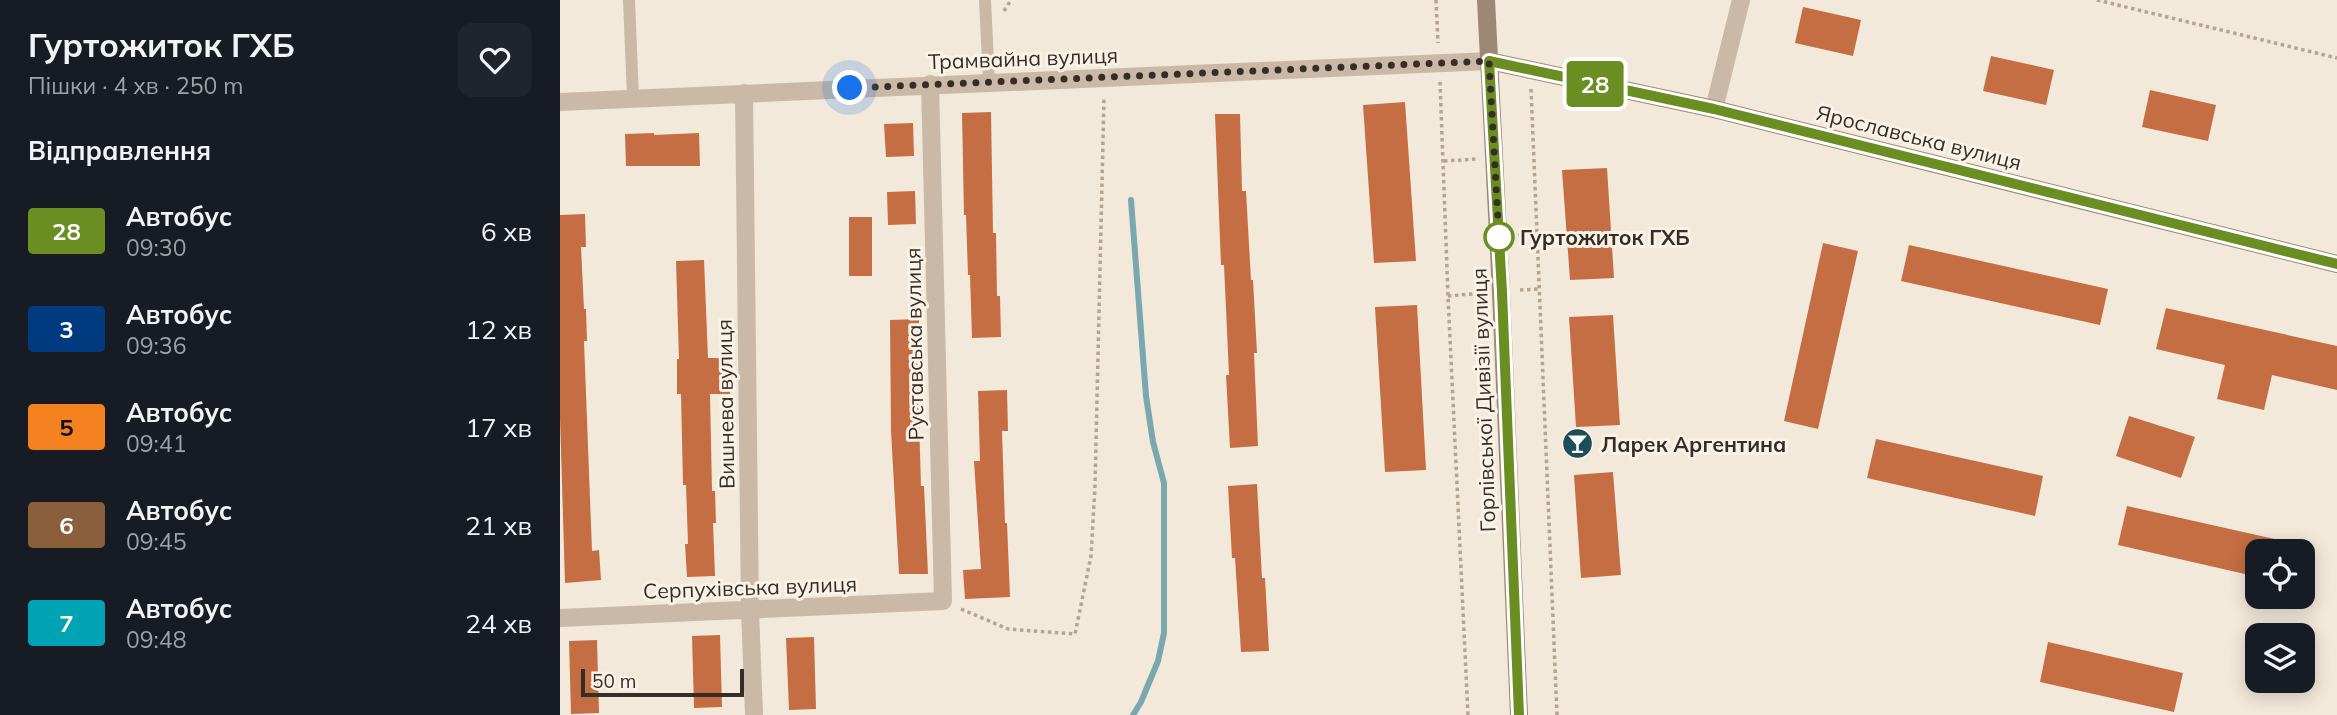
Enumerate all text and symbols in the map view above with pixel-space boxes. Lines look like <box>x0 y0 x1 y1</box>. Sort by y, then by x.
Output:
button: heart <box>458 23 532 97</box>
text: Гуртожиток ГХБ <box>28 24 295 65</box>
street label: Трамвайна вулиця <box>927 42 1119 74</box>
line badge: 28 <box>1564 61 1626 107</box>
text: 28 <box>1581 69 1609 99</box>
your location <box>832 70 867 105</box>
text: Пішки · 4 хв · 250 m <box>28 71 244 100</box>
street label: Ярославська вулиця <box>1814 99 2024 175</box>
text: Відправлення <box>28 134 211 167</box>
text: Автобус <box>126 200 232 233</box>
text: 6 хв <box>481 215 532 248</box>
text: 28 <box>52 216 81 246</box>
marker: Гуртожиток ГХБ <box>1484 222 1514 252</box>
place label: Гуртожиток ГХБ <box>1520 224 1690 250</box>
text: 09:30 <box>126 233 186 262</box>
street label: Руставська вулиця <box>899 247 929 441</box>
street label: Горлівської Дивізії вулиця <box>1465 268 1501 532</box>
text: Автобус <box>126 298 232 331</box>
text: 12 хв <box>465 313 532 346</box>
text: 3 <box>59 314 74 344</box>
street label: Вишнева вулиця <box>711 319 739 489</box>
text: 09:36 <box>126 331 186 360</box>
text: Автобус <box>126 396 232 429</box>
text: 17 хв <box>465 411 532 444</box>
text: 5 <box>59 412 74 442</box>
bar icon: Ларек Аргентина <box>1561 427 1595 461</box>
text: 09:41 <box>126 429 186 458</box>
place label: Ларек Аргентина <box>1601 431 1786 457</box>
text: Автобус <box>126 494 232 527</box>
text: 21 хв <box>465 509 532 542</box>
text: 6 <box>59 510 74 540</box>
text: 09:45 <box>126 527 186 556</box>
map controls <box>2245 539 2315 693</box>
button: locate <box>2245 539 2315 609</box>
street label: Серпухівська вулиця <box>643 570 857 604</box>
text: Автобус <box>126 592 232 625</box>
text: 24 хв <box>465 607 532 640</box>
text: 7 <box>59 608 74 638</box>
button: layers <box>2245 623 2315 693</box>
text: 09:48 <box>126 625 186 654</box>
scale bar <box>581 666 744 698</box>
text: 50 m <box>592 669 636 693</box>

